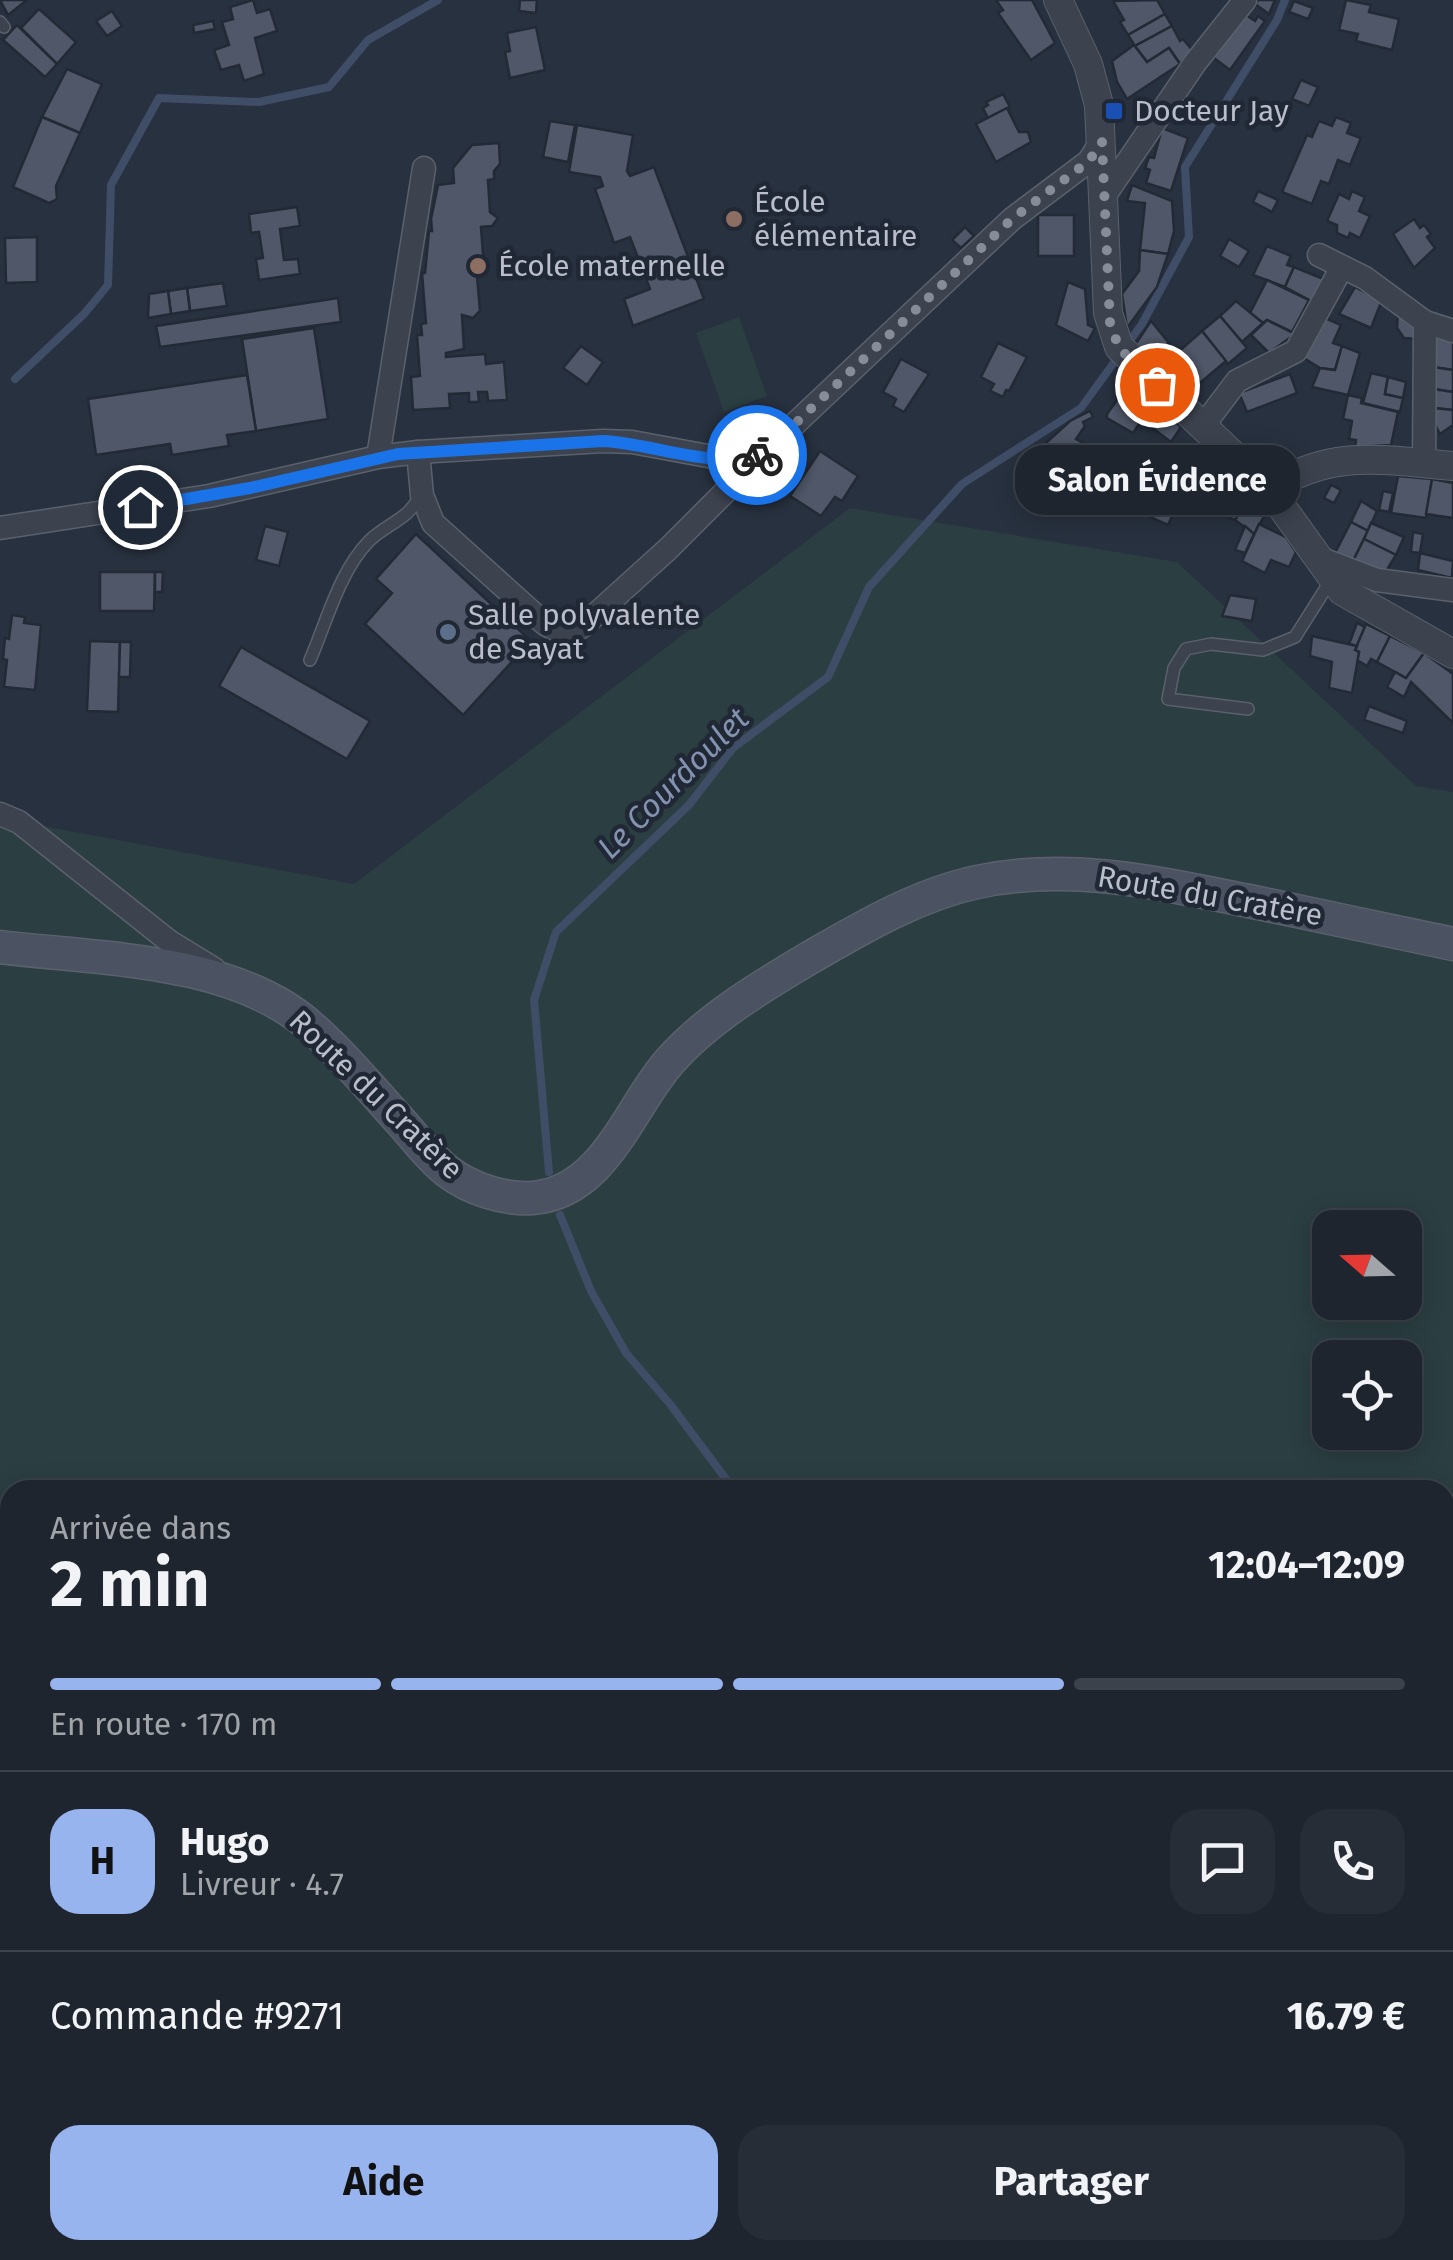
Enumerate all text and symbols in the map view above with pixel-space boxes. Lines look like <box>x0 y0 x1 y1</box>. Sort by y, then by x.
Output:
place label: Docteur Jay <box>1134 93 1289 129</box>
marker: Docteur Jay <box>1103 100 1125 122</box>
place label: École élémentaire <box>754 184 917 254</box>
marker: École élémentaire <box>723 208 745 230</box>
place label: École maternelle <box>498 248 726 284</box>
marker: École maternelle <box>467 255 489 277</box>
pin <box>1115 343 1200 428</box>
icon: bag <box>1130 358 1185 413</box>
courier <box>707 405 807 505</box>
icon: bike <box>730 428 785 483</box>
callout: Salon Évidence <box>1014 445 1300 515</box>
text: Salon Évidence <box>1048 461 1267 499</box>
pin <box>98 465 183 550</box>
icon: home <box>113 480 168 535</box>
place label: Salle polyvalente de Sayat <box>468 597 700 667</box>
marker: Salle polyvalente de Sayat <box>437 621 459 643</box>
water label: Le Courdoulet <box>590 699 757 866</box>
street label: Route du Cratère <box>1095 859 1325 933</box>
street label: Route du Cratère <box>282 1003 470 1187</box>
north arrow <box>1312 1210 1422 1320</box>
map controls <box>1312 1210 1422 1450</box>
button: locate <box>1312 1340 1422 1450</box>
text: Arrivée dans <box>50 1509 231 1547</box>
text: 12:04–12:09 <box>1208 1542 1405 1588</box>
text: 2 min <box>50 1545 210 1623</box>
text: En route · 170 m <box>50 1705 277 1743</box>
button: chat <box>1170 1809 1275 1914</box>
button: phone <box>1300 1809 1405 1914</box>
text: Hugo <box>180 1819 269 1865</box>
text: H <box>90 1838 115 1884</box>
text: Livreur · 4.7 <box>180 1865 344 1903</box>
text: Commande #9271 <box>50 1993 344 2039</box>
text: 16.79 € <box>1287 1993 1405 2039</box>
button: Aide <box>50 2125 718 2240</box>
button: Partager <box>738 2125 1405 2240</box>

